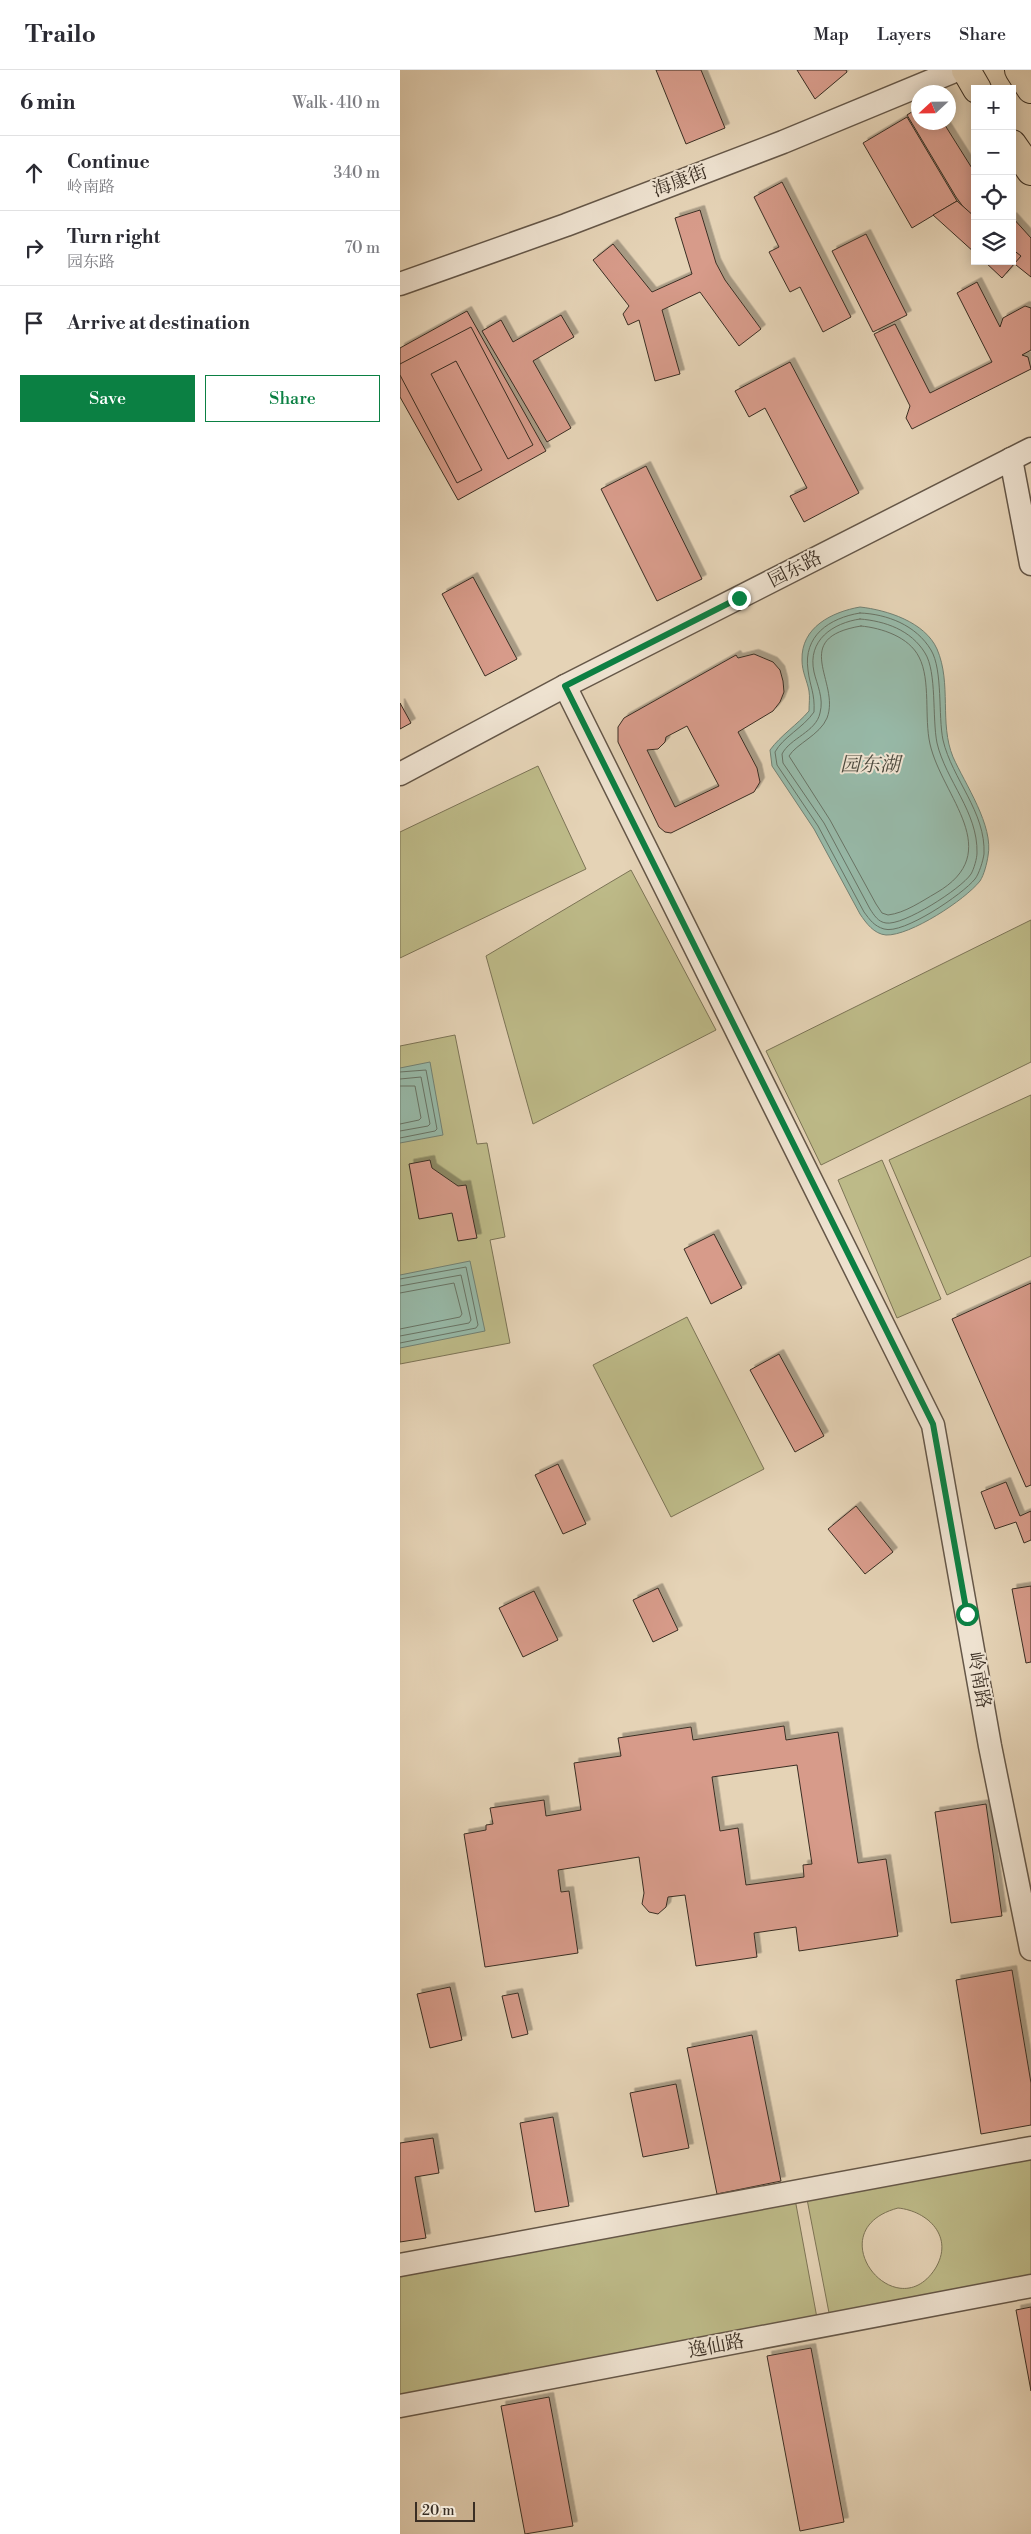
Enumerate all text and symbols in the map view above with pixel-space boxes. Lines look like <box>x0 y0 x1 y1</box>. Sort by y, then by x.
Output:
text: Trailo <box>25 20 96 50</box>
text: Map <box>814 23 849 46</box>
text: Layers <box>877 23 931 46</box>
text: Share <box>959 23 1006 46</box>
north arrow <box>911 85 956 130</box>
map controls <box>971 85 1016 265</box>
button: + <box>971 85 1016 130</box>
text: 6 min <box>20 90 75 116</box>
text: Walk · 410 m <box>292 93 380 113</box>
button: − <box>971 130 1016 175</box>
text: Continue <box>67 150 150 174</box>
icon: ahead <box>20 159 48 187</box>
street label: 海康街 <box>649 160 711 202</box>
text: 340 m <box>333 163 380 183</box>
button: locate <box>971 175 1016 220</box>
text: 岭南路 <box>67 177 115 197</box>
button: layers <box>971 220 1016 265</box>
text: Turn right <box>67 225 160 249</box>
icon: right <box>20 234 48 262</box>
text: 70 m <box>344 238 380 258</box>
text: 园东路 <box>67 252 115 272</box>
icon: arrive <box>20 309 48 337</box>
text: Arrive at destination <box>67 311 250 335</box>
button: Save <box>20 375 195 422</box>
button: Share <box>205 375 380 422</box>
street label: 园东路 <box>764 545 826 593</box>
route end <box>728 587 751 610</box>
water label: 园东湖 <box>840 753 903 778</box>
route start <box>956 1603 979 1626</box>
street label: 岭南路 <box>962 1650 996 1710</box>
street label: 逸仙路 <box>686 2329 746 2363</box>
scale bar <box>415 2499 475 2522</box>
text: 20 m <box>422 2502 454 2520</box>

